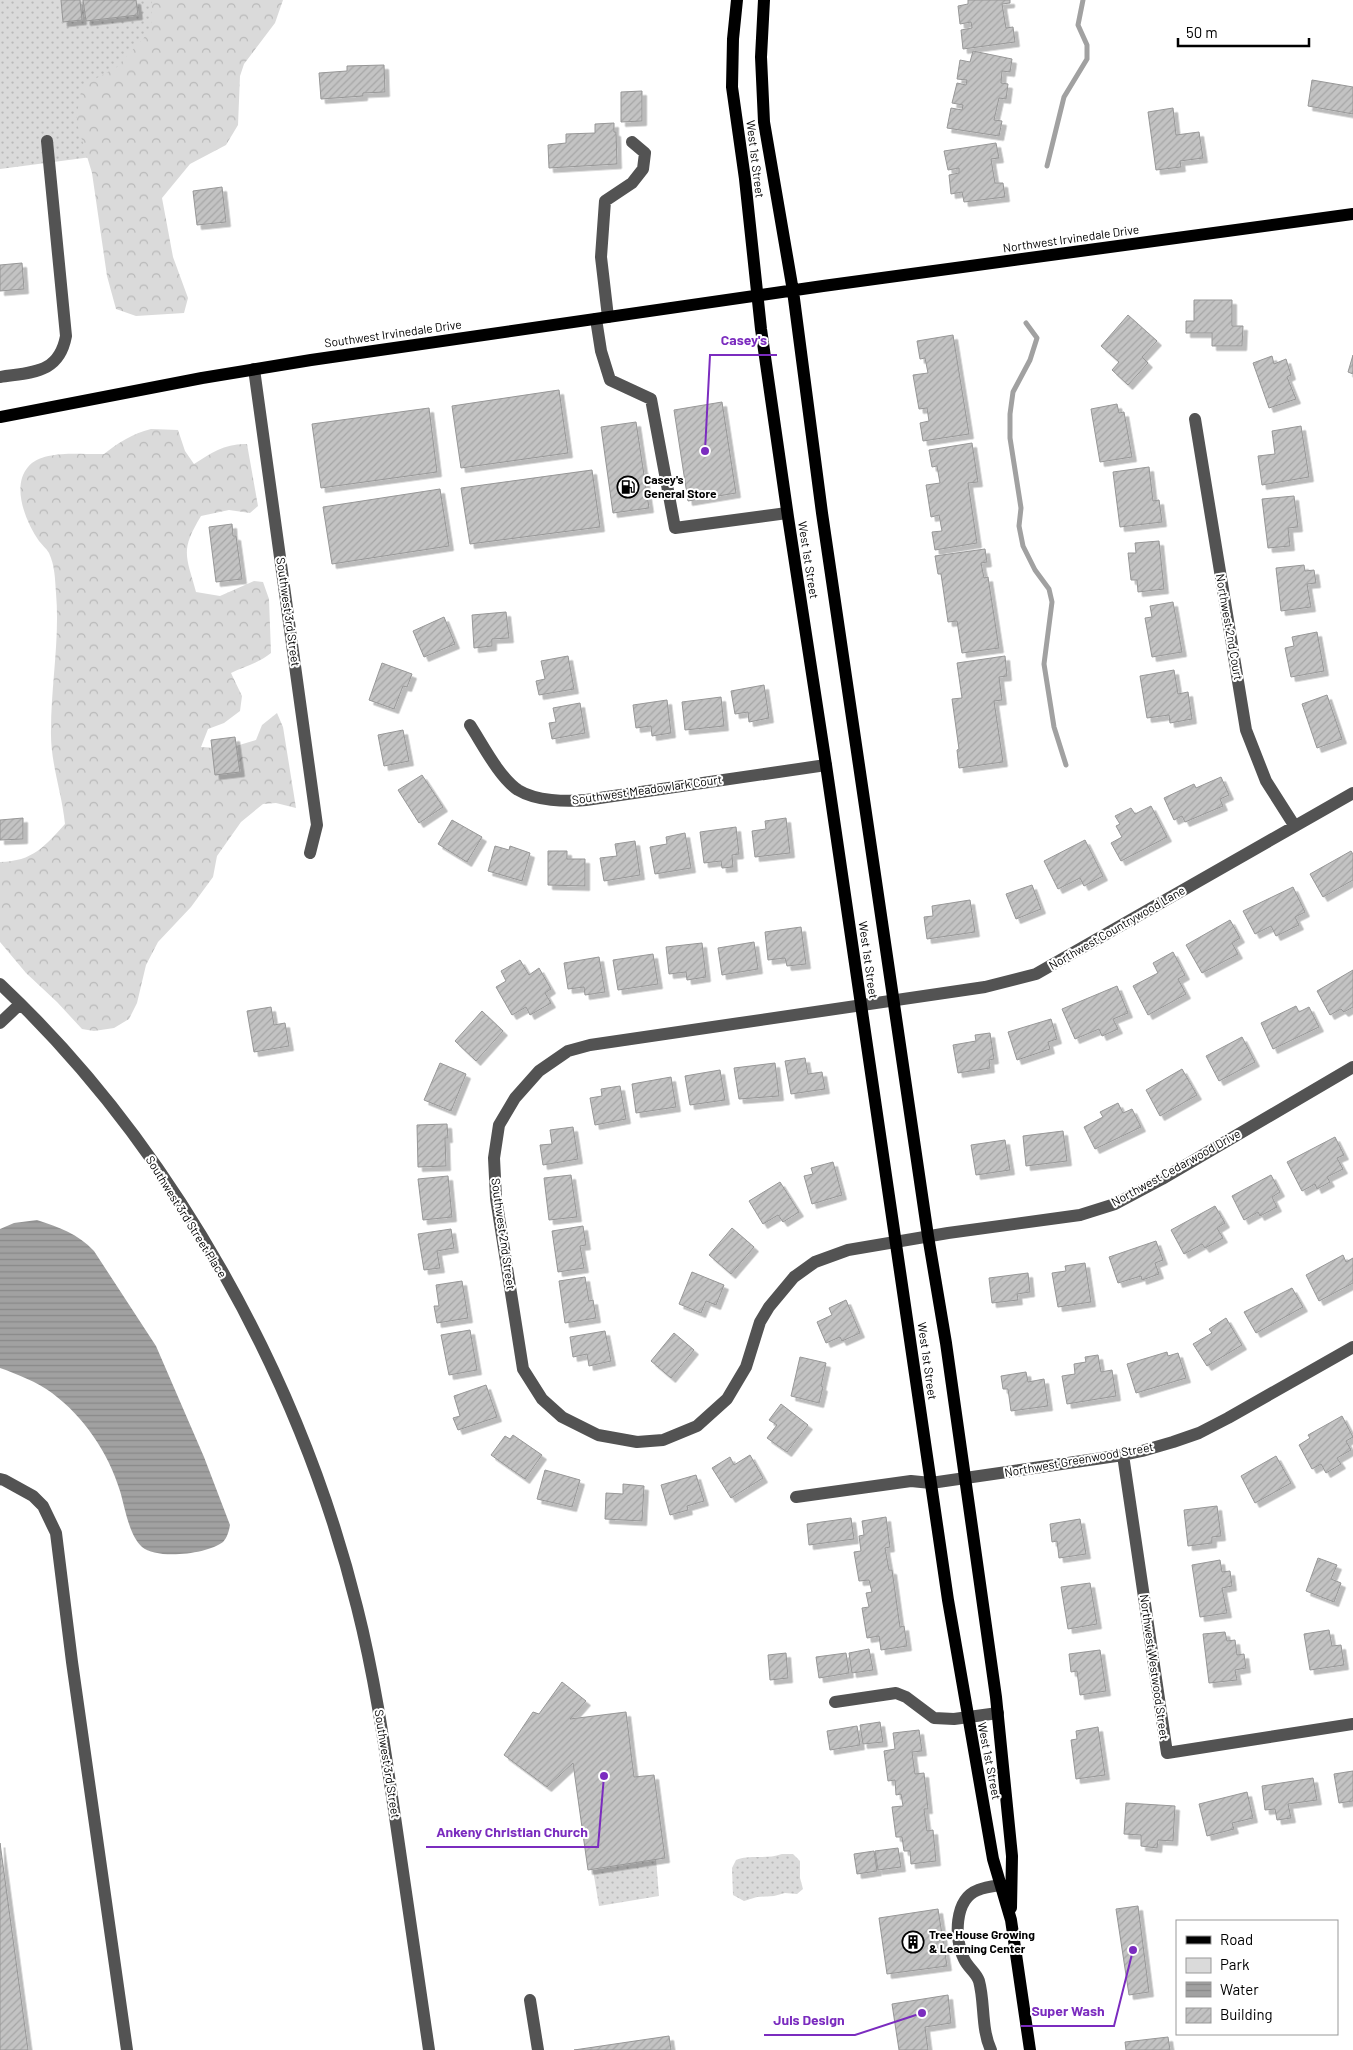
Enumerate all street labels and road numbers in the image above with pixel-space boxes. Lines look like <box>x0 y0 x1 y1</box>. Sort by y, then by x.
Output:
street label: West 1st Street <box>744 119 768 199</box>
street label: Northwest Irvinedale Drive <box>1002 222 1140 255</box>
street label: Southwest Irvinedale Drive <box>323 316 462 350</box>
street label: West 1st Street <box>796 520 822 600</box>
street label: Southwest 3rd Street <box>274 556 304 667</box>
street label: Northwest 2nd Court <box>1214 572 1246 681</box>
street label: Southwest Meadowlark Court <box>571 772 723 806</box>
street label: Northwest Countrywood Lane <box>1046 882 1187 972</box>
street label: West 1st Street <box>857 920 881 1000</box>
street label: Northwest Cedarwood Drive <box>1109 1126 1243 1209</box>
street label: Southwest 3rd Street Place <box>144 1153 230 1280</box>
street label: Southwest 2nd Street <box>489 1177 519 1291</box>
street label: West 1st Street <box>916 1321 940 1401</box>
street label: Northwest Greenwood Street <box>1003 1439 1155 1479</box>
street label: Northwest Westwood Street <box>1138 1593 1172 1741</box>
street label: Southwest 3rd Street <box>372 1708 404 1819</box>
street label: West 1st Street <box>976 1721 1004 1801</box>

